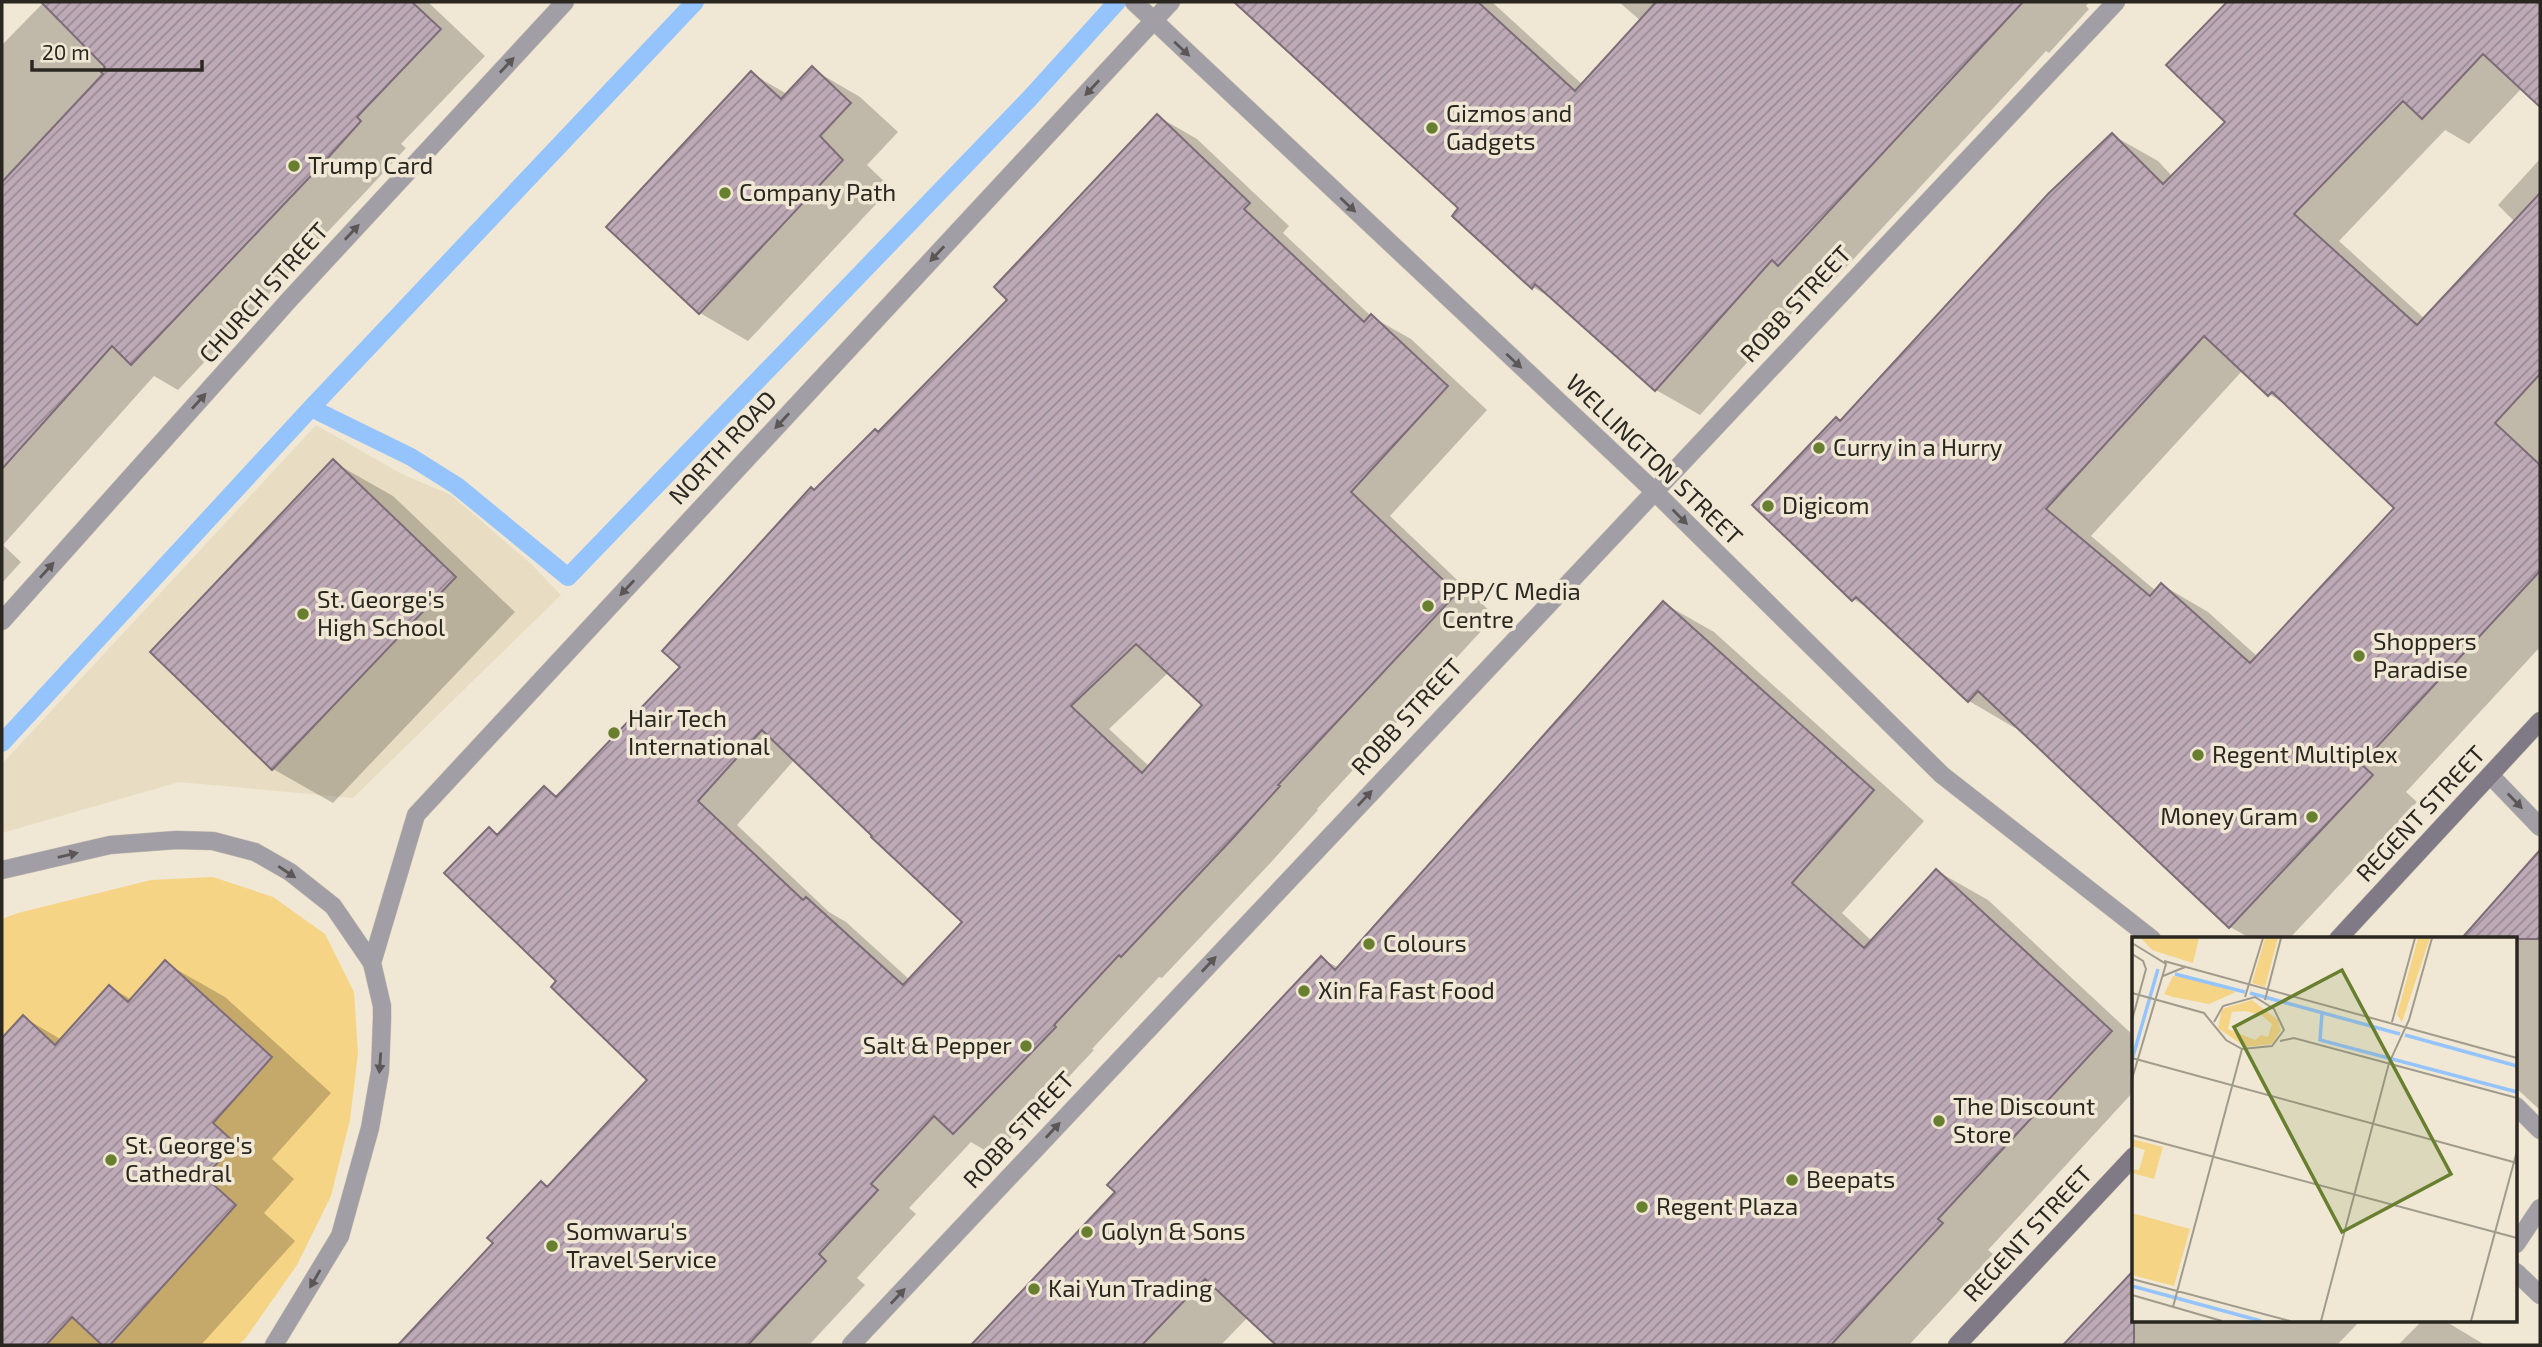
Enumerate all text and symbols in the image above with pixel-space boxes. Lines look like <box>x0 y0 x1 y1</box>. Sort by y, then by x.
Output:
scale bar <box>32 28 201 72</box>
text: 20 m <box>42 39 90 64</box>
one-way arrow <box>1174 41 1191 58</box>
one-way arrow <box>498 57 514 74</box>
one-way arrow <box>1084 79 1100 96</box>
place label: Gizmos and Gadgets <box>1446 98 1572 155</box>
marker: Gizmos and Gadgets <box>1424 120 1440 136</box>
place label: Trump Card <box>308 150 433 179</box>
marker: Trump Card <box>286 158 302 174</box>
place label: Company Path <box>739 177 896 206</box>
marker: Company Path <box>717 185 733 201</box>
one-way arrow <box>1340 197 1357 213</box>
street label: CHURCH STREET <box>192 216 333 368</box>
one-way arrow <box>344 223 360 241</box>
street label: ROBB STREET <box>1733 239 1856 367</box>
one-way arrow <box>929 245 945 262</box>
one-way arrow <box>1506 352 1523 369</box>
street label: WELLINGTON STREET <box>1561 367 1749 551</box>
street label: NORTH ROAD <box>662 384 782 510</box>
one-way arrow <box>191 392 207 410</box>
one-way arrow <box>774 412 790 429</box>
place label: Curry in a Hurry <box>1833 432 2003 461</box>
marker: Curry in a Hurry <box>1811 440 1827 456</box>
place label: Digicom <box>1782 490 1869 519</box>
marker: Digicom <box>1760 498 1776 514</box>
one-way arrow <box>1671 508 1688 524</box>
one-way arrow <box>39 561 55 579</box>
place label: PPP/C Media Centre <box>1442 576 1581 633</box>
one-way arrow <box>619 579 635 596</box>
place label: St. George's High School <box>317 584 445 641</box>
marker: PPP/C Media Centre <box>1420 598 1436 614</box>
marker: St. George's High School <box>295 606 311 622</box>
place label: Shoppers Paradise <box>2373 626 2477 683</box>
marker: Shoppers Paradise <box>2351 648 2367 664</box>
street label: ROBB STREET <box>1344 652 1467 780</box>
place label: Hair Tech International <box>628 703 770 760</box>
marker: Hair Tech International <box>606 725 622 741</box>
place label: Regent Multiplex <box>2212 739 2398 768</box>
street label: REGENT STREET <box>2349 739 2490 887</box>
marker: Regent Multiplex <box>2190 747 2206 763</box>
one-way arrow <box>1357 789 1373 807</box>
one-way arrow <box>2507 792 2523 809</box>
place label: Money Gram <box>2160 801 2298 830</box>
marker: Money Gram <box>2304 809 2320 825</box>
one-way arrow <box>57 849 79 860</box>
one-way arrow <box>278 865 297 878</box>
place label: Colours <box>1383 928 1467 957</box>
marker: Colours <box>1361 936 1377 952</box>
inset map <box>2132 937 2518 1322</box>
one-way arrow <box>1201 956 1217 973</box>
place label: Xin Fa Fast Food <box>1318 975 1495 1004</box>
marker: Xin Fa Fast Food <box>1296 983 1312 999</box>
place label: Salt & Pepper <box>863 1030 1012 1059</box>
marker: Salt & Pepper <box>1018 1038 1034 1054</box>
one-way arrow <box>374 1053 385 1075</box>
street label: ROBB STREET <box>956 1065 1079 1193</box>
place label: The Discount Store <box>1953 1091 2095 1148</box>
marker: The Discount Store <box>1931 1113 1947 1129</box>
one-way arrow <box>1045 1122 1061 1139</box>
place label: St. George's Cathedral <box>125 1130 253 1187</box>
marker: St. George's Cathedral <box>103 1152 119 1168</box>
street label: REGENT STREET <box>1956 1159 2097 1307</box>
place label: Beepats <box>1806 1164 1895 1193</box>
marker: Beepats <box>1784 1172 1800 1188</box>
place label: Regent Plaza <box>1656 1191 1798 1220</box>
marker: Regent Plaza <box>1634 1199 1650 1215</box>
place label: Somwaru's Travel Service <box>566 1216 717 1273</box>
place label: Golyn & Sons <box>1101 1216 1245 1245</box>
marker: Golyn & Sons <box>1079 1224 1095 1240</box>
marker: Somwaru's Travel Service <box>544 1238 560 1254</box>
one-way arrow <box>309 1270 321 1289</box>
place label: Kai Yun Trading <box>1048 1273 1212 1302</box>
marker: Kai Yun Trading <box>1026 1281 1042 1297</box>
one-way arrow <box>889 1287 906 1304</box>

